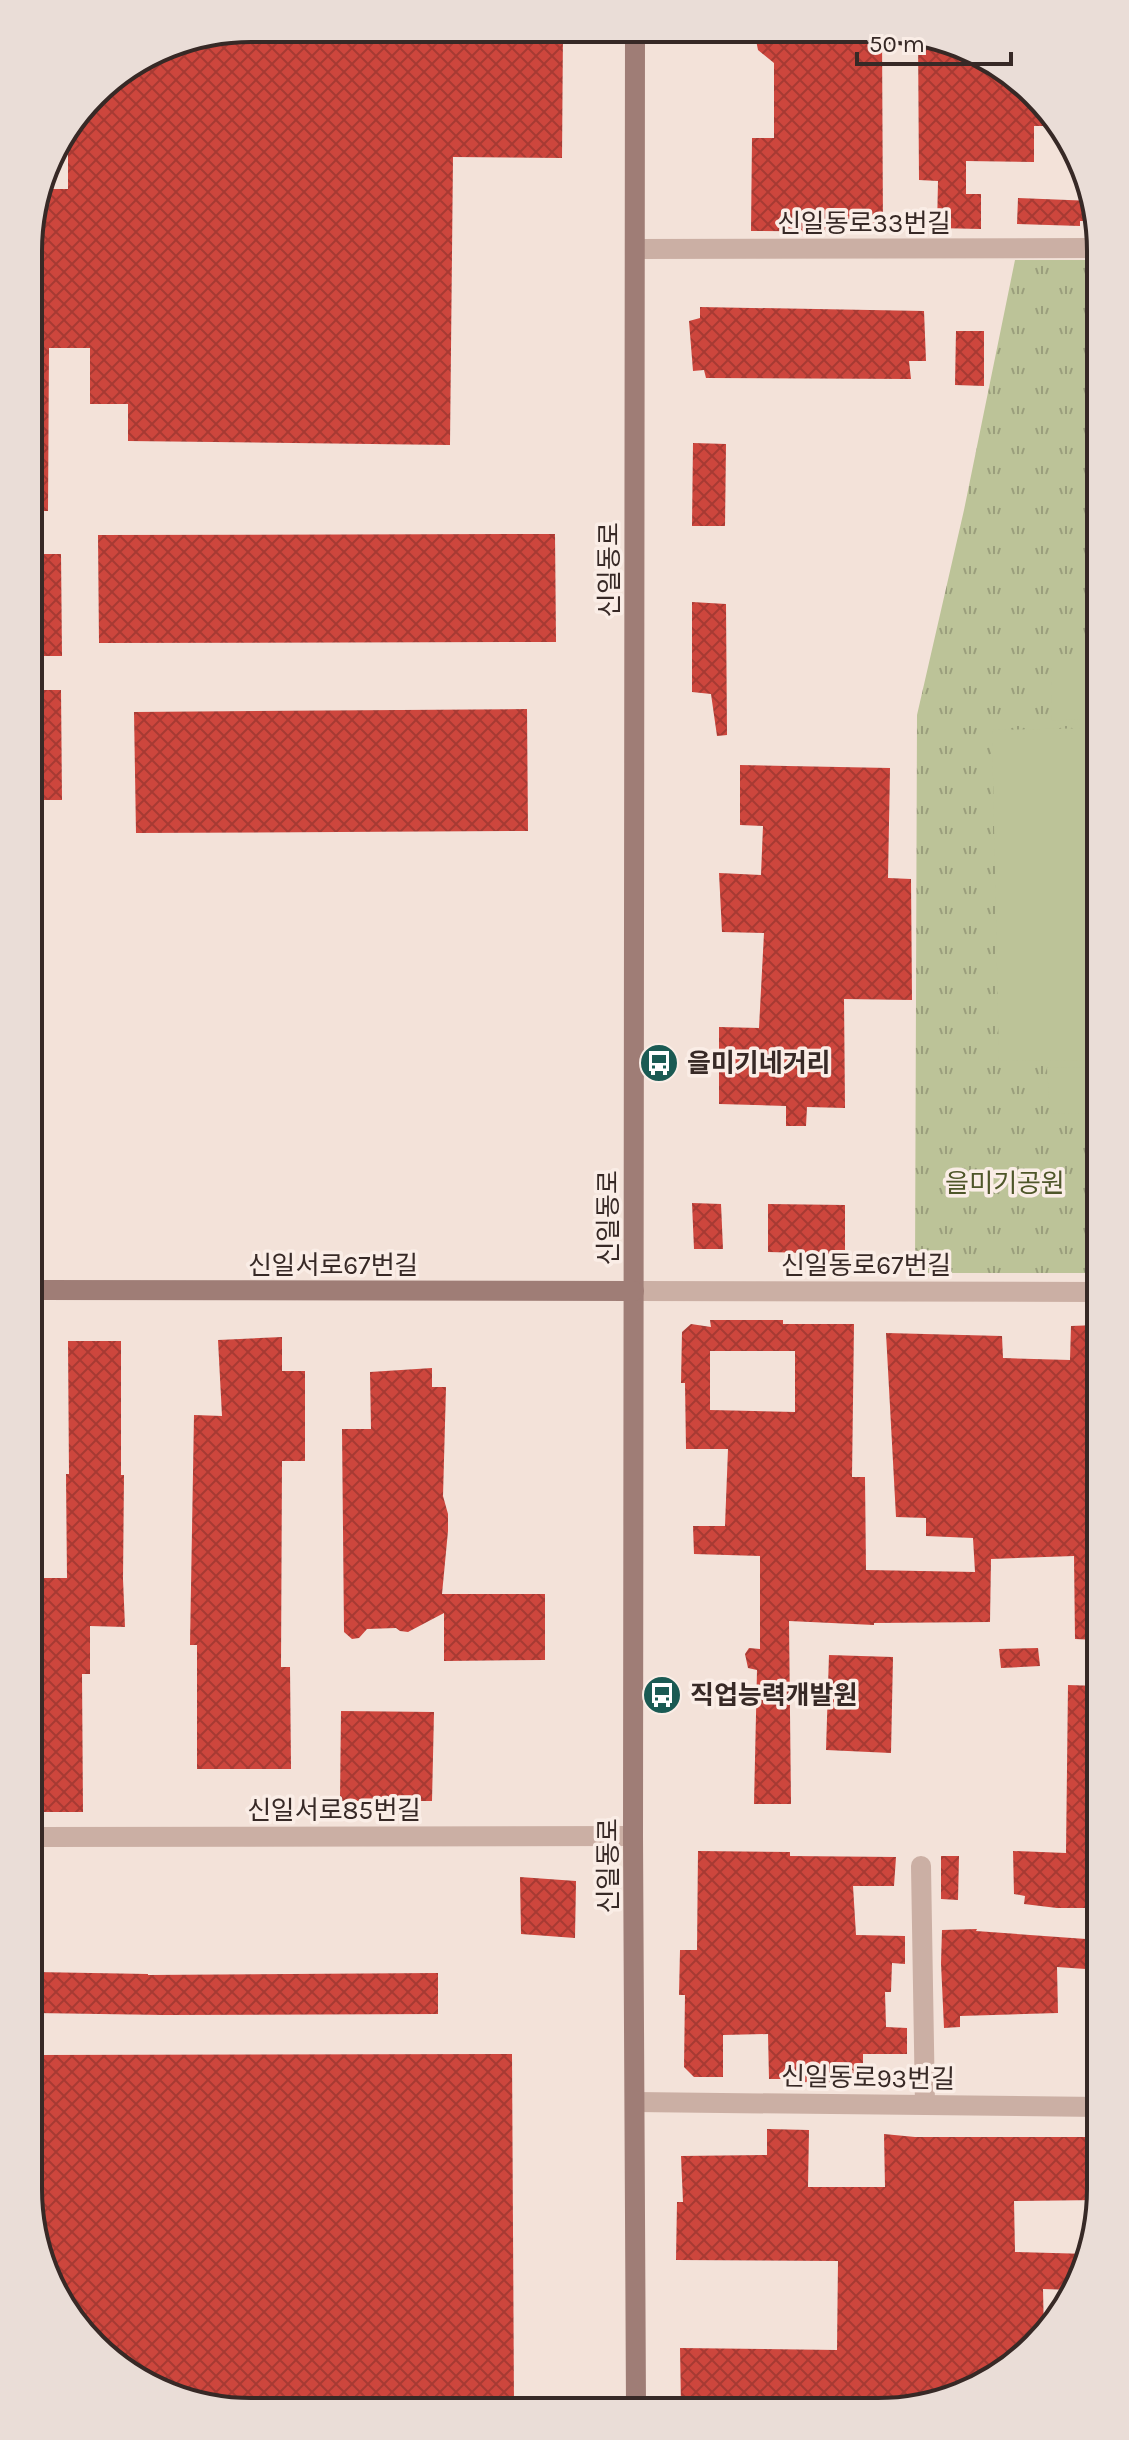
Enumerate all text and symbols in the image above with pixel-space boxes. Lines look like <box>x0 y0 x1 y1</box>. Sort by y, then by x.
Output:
scale bar <box>857 16 1011 66</box>
text: 50 m <box>869 30 925 58</box>
street label: 신일동로33번길 <box>777 208 951 239</box>
street label: 신일동로 <box>594 522 625 618</box>
bus stop icon: 을미기네거리 <box>638 1042 680 1084</box>
place label: 을미기네거리 <box>687 1048 831 1079</box>
park label: 을미기공원 <box>945 1168 1065 1199</box>
street label: 신일동로 <box>593 1170 624 1266</box>
street label: 신일서로67번길 <box>248 1250 418 1281</box>
street label: 신일동로67번길 <box>781 1250 951 1281</box>
bus stop icon: 직업능력개발원 <box>641 1674 683 1716</box>
place label: 직업능력개발원 <box>690 1680 857 1711</box>
street label: 신일서로85번길 <box>247 1795 421 1826</box>
street label: 신일동로 <box>593 1818 624 1914</box>
street label: 신일동로93번길 <box>781 2061 955 2095</box>

